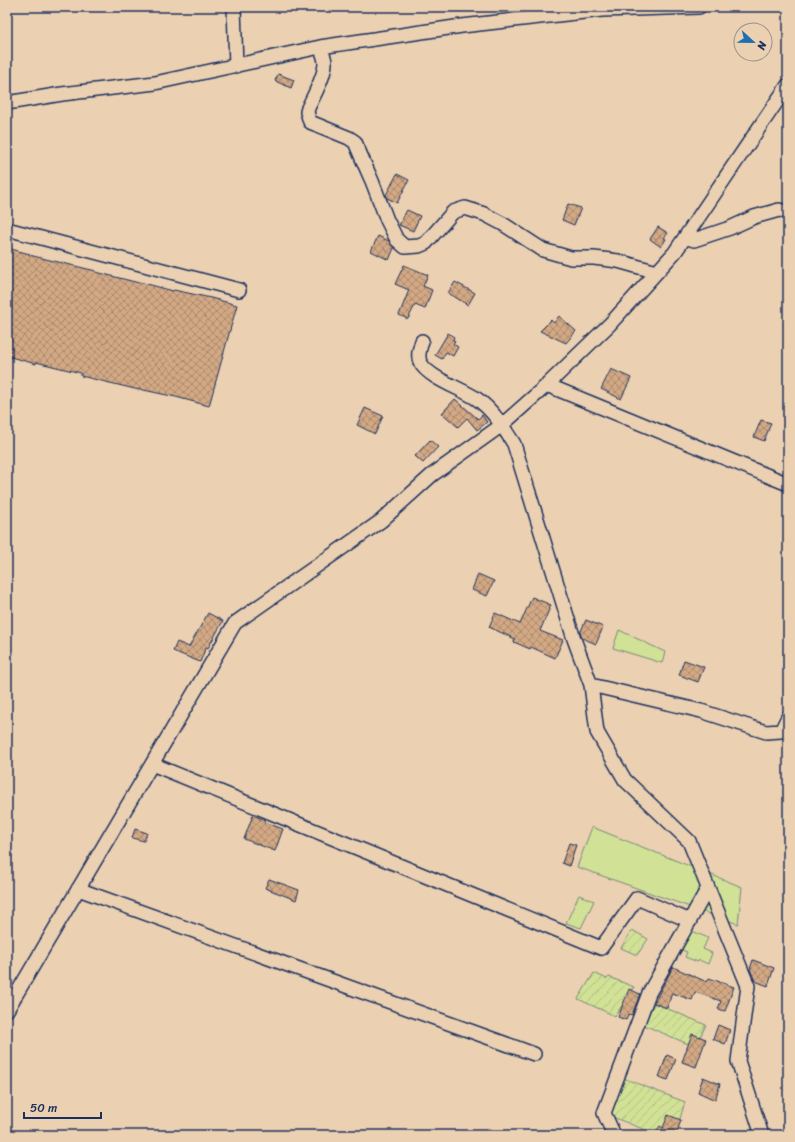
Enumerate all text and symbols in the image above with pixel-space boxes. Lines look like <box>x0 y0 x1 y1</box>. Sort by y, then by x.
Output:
north arrow <box>733 22 773 62</box>
text: N <box>751 38 772 53</box>
scale bar <box>24 1094 101 1120</box>
text: 50 m <box>30 1097 57 1119</box>

